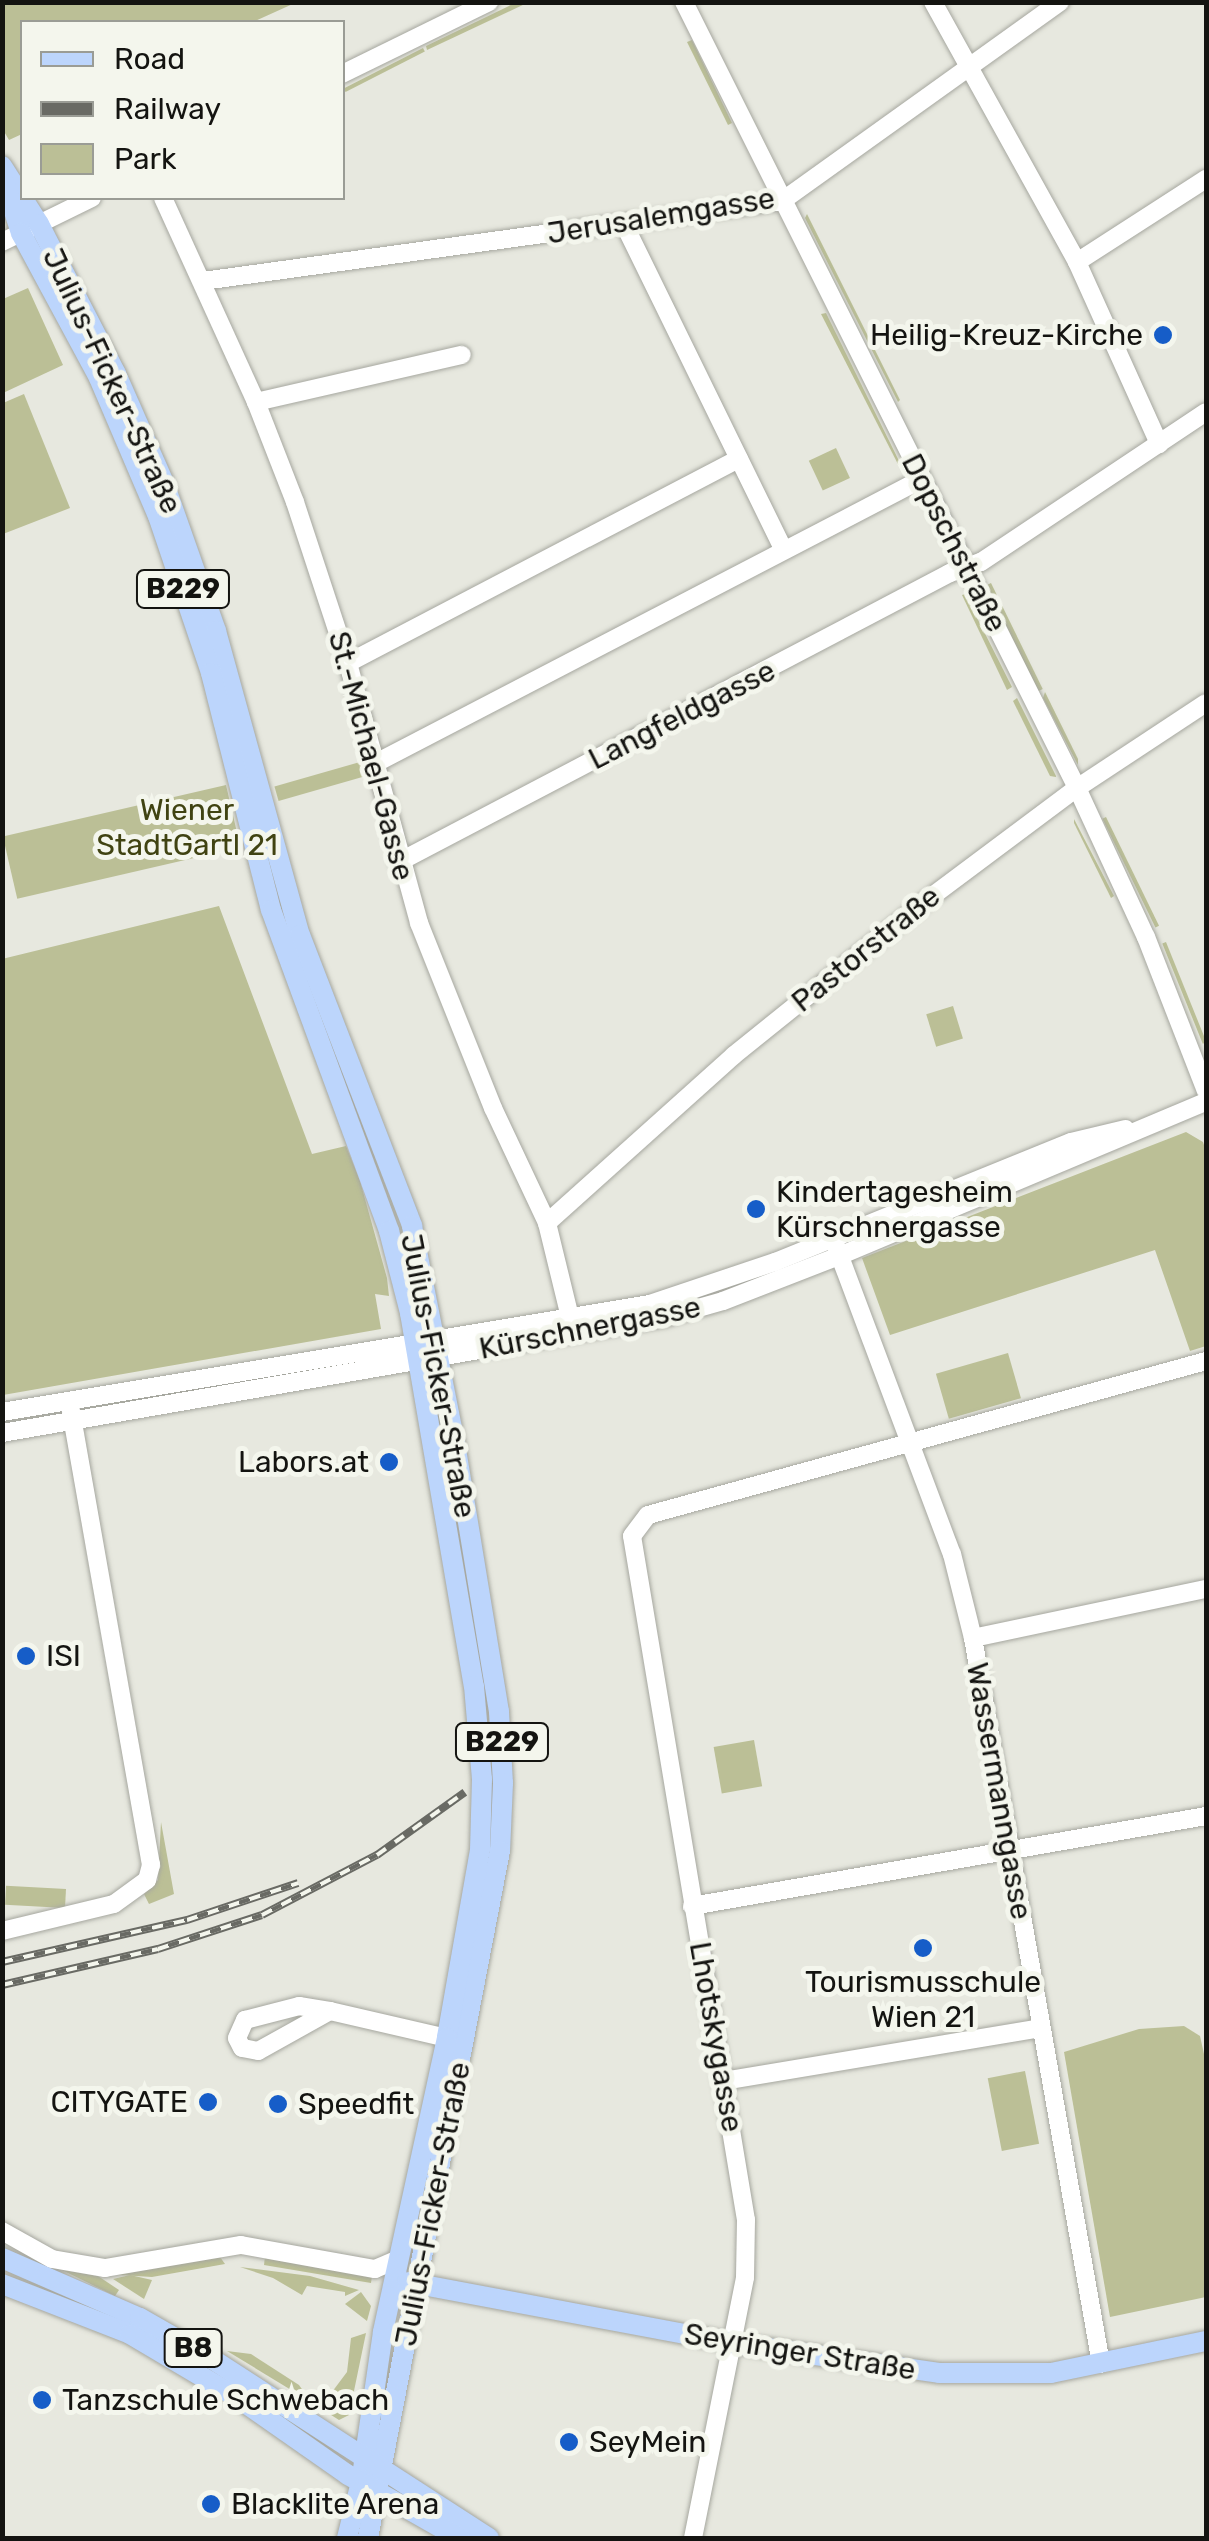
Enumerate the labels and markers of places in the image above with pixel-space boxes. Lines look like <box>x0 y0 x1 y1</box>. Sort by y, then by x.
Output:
place label: Heilig-Kreuz-Kirche <box>870 317 1143 353</box>
marker: Heilig-Kreuz-Kirche <box>1152 324 1174 346</box>
place label: Kindertagesheim Kürschnergasse <box>776 1174 1013 1244</box>
marker: Kindertagesheim Kürschnergasse <box>745 1198 767 1220</box>
place label: Labors.at <box>238 1444 369 1480</box>
marker: Labors.at <box>378 1451 400 1473</box>
place label: ISI <box>46 1638 81 1674</box>
marker: ISI <box>15 1645 37 1667</box>
marker: Tourismusschule Wien 21 <box>912 1937 934 1959</box>
place label: Tourismusschule Wien 21 <box>805 1964 1041 2034</box>
place label: CITYGATE <box>50 2084 188 2120</box>
place label: Speedfit <box>298 2086 414 2122</box>
marker: CITYGATE <box>197 2091 219 2113</box>
marker: Speedfit <box>267 2093 289 2115</box>
place label: Tanzschule Schwebach <box>62 2382 389 2418</box>
marker: Tanzschule Schwebach <box>31 2389 53 2411</box>
place label: SeyMein <box>589 2424 706 2460</box>
marker: SeyMein <box>558 2431 580 2453</box>
place label: Blacklite Arena <box>231 2486 440 2522</box>
marker: Blacklite Arena <box>200 2493 222 2515</box>

